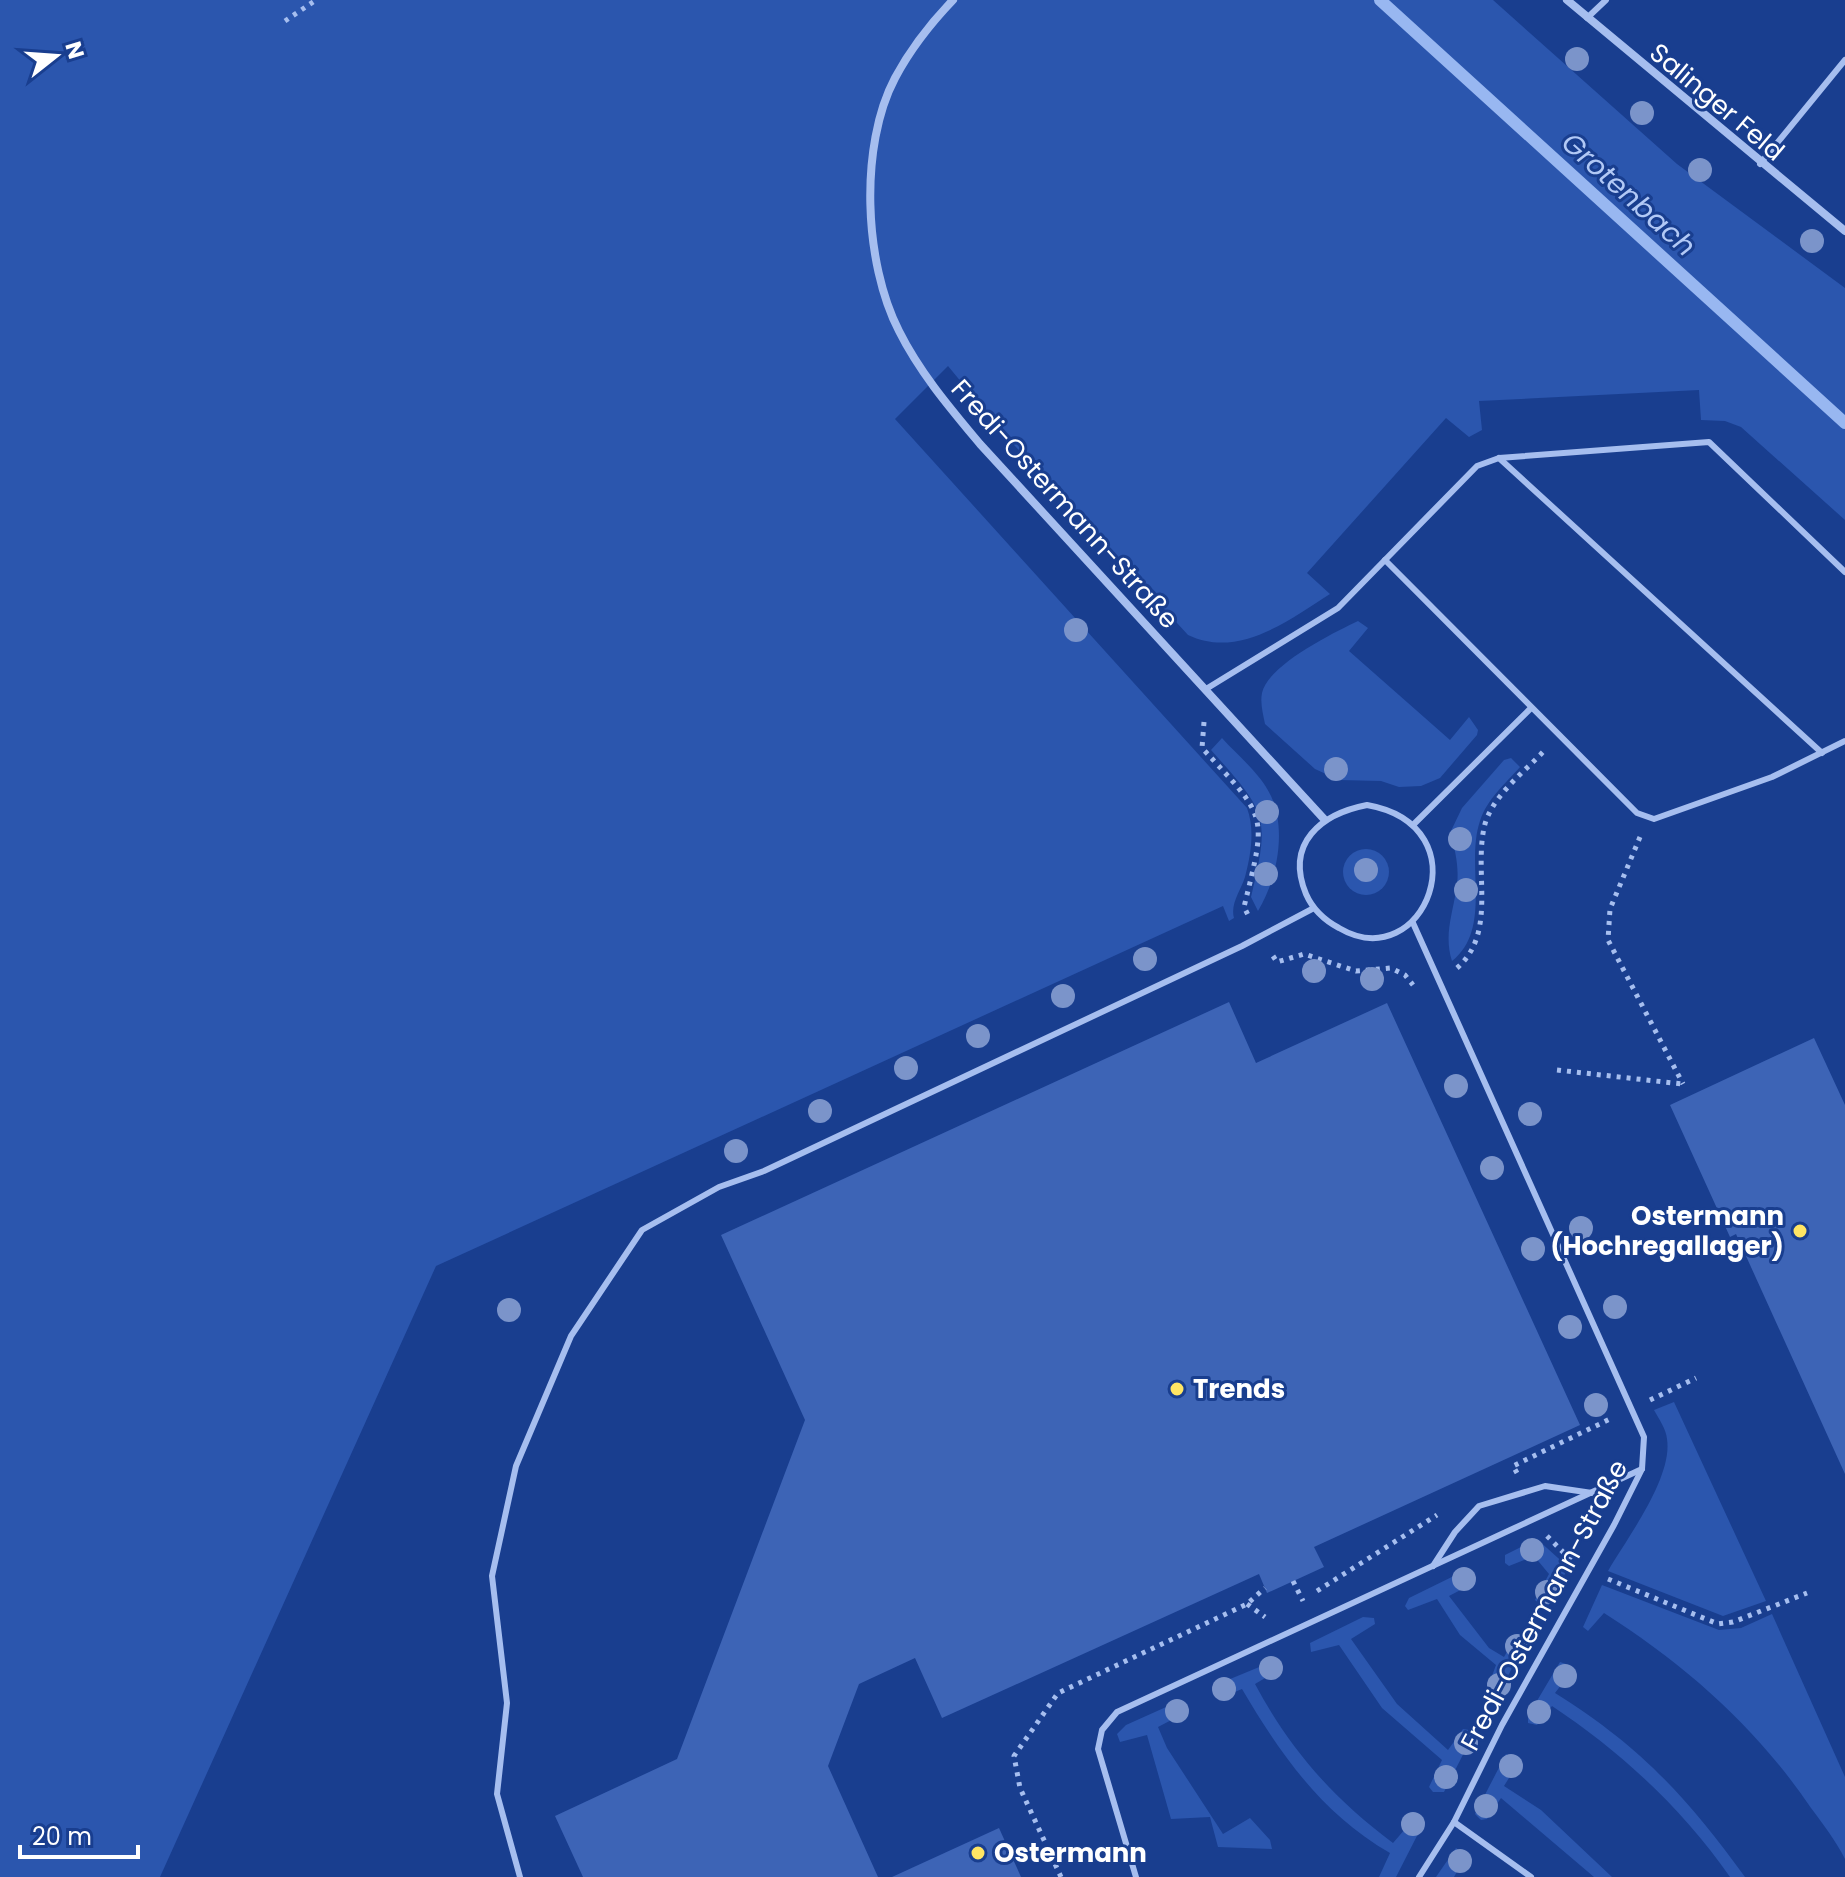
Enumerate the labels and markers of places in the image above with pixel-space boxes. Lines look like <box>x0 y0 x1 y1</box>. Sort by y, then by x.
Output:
place label: Ostermann (Hochregallager) <box>1550 1198 1784 1264</box>
marker: Ostermann (Hochregallager) <box>1791 1222 1809 1240</box>
place label: Trends <box>1193 1371 1285 1407</box>
marker: Trends <box>1168 1380 1186 1398</box>
place label: Ostermann <box>994 1835 1147 1871</box>
marker: Ostermann <box>969 1844 987 1862</box>

